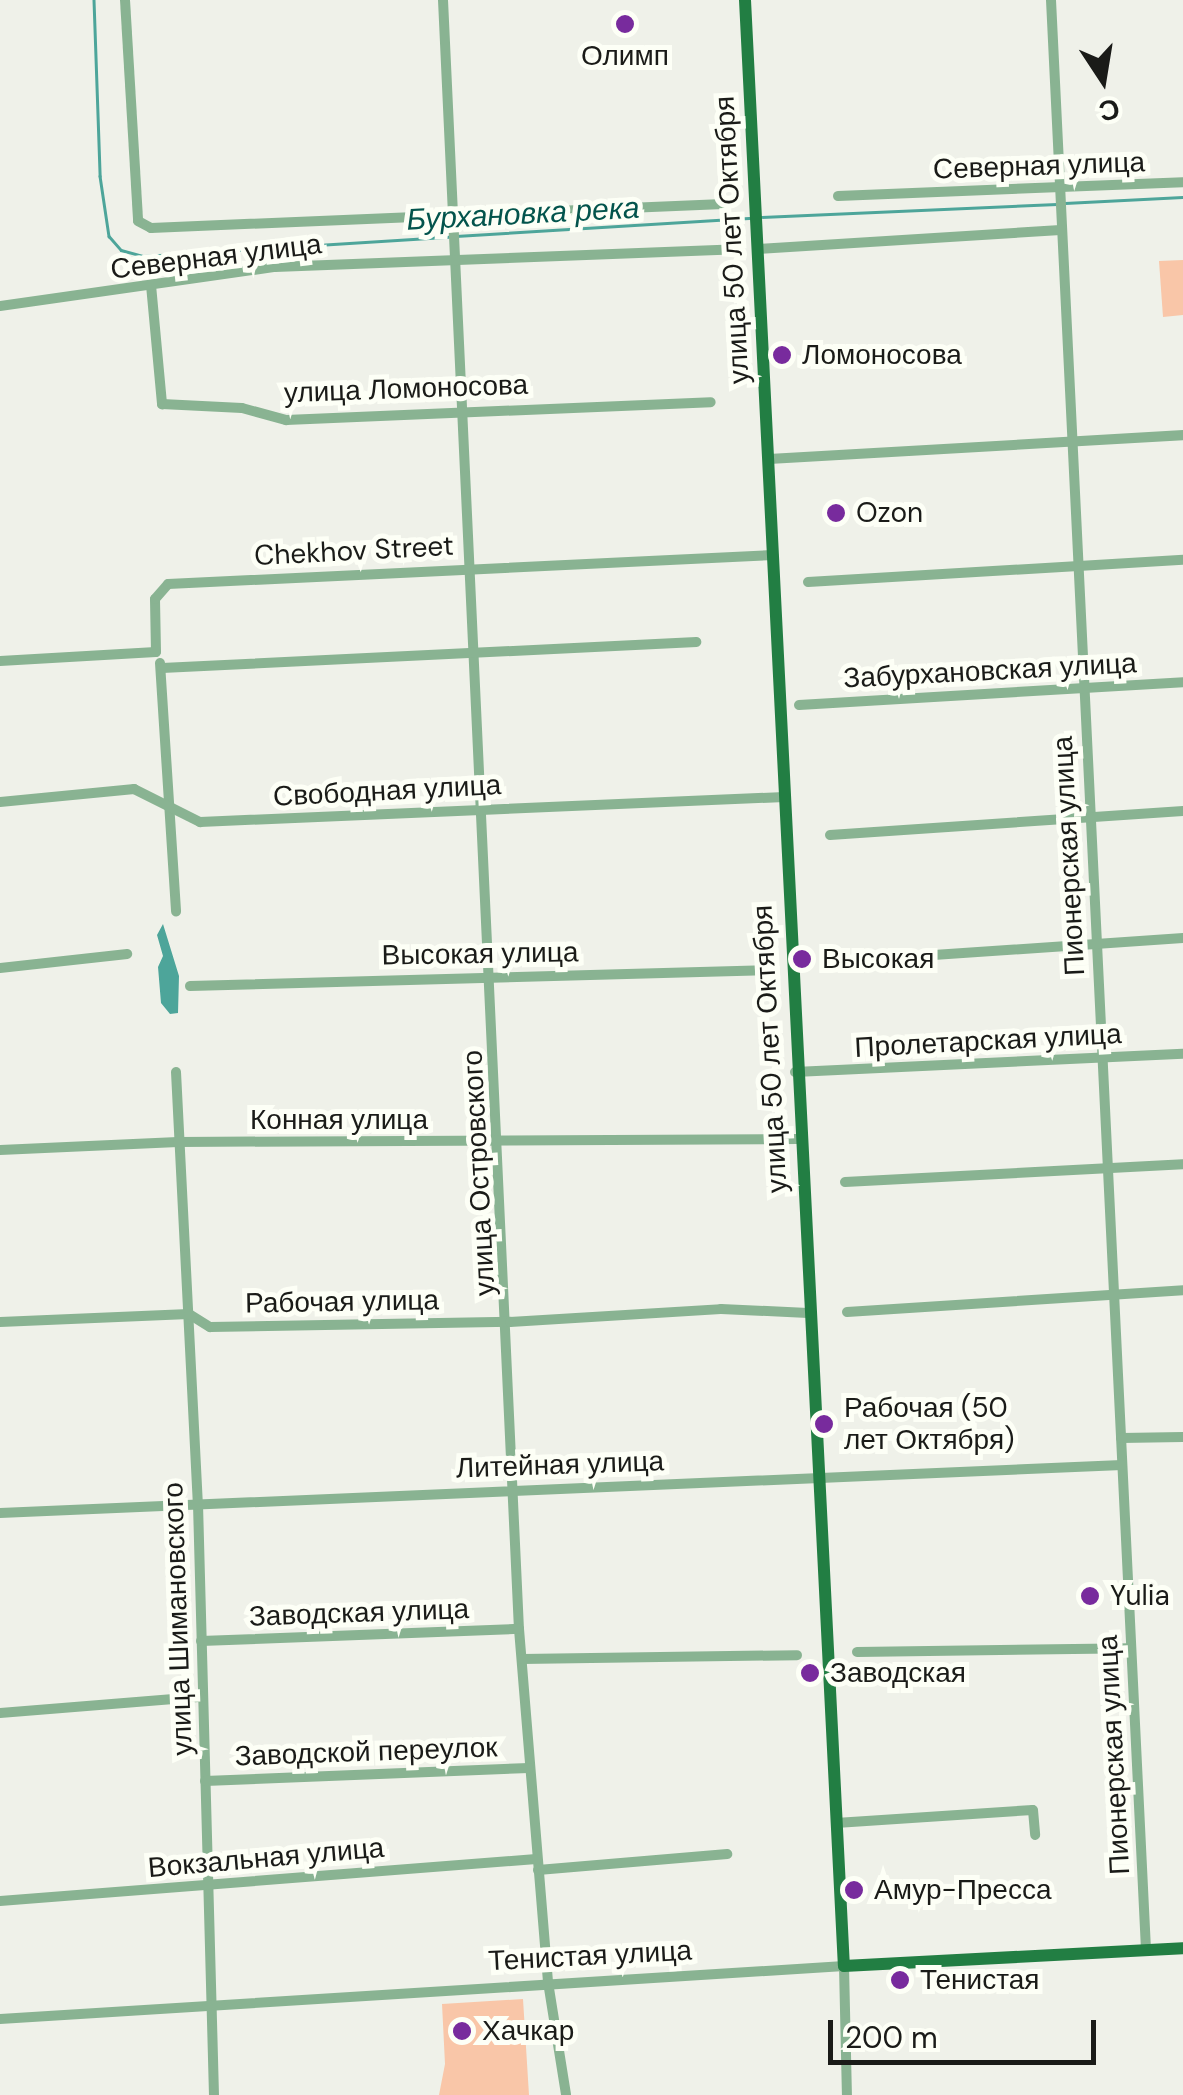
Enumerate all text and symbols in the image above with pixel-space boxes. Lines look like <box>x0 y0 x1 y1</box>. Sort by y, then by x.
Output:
marker: Олимп <box>614 13 636 35</box>
north arrow <box>1053 30 1153 130</box>
place label: Олимп <box>581 39 669 73</box>
text: С <box>1096 90 1123 130</box>
street label: улица 50 лет Октября <box>708 95 756 385</box>
street label: Северная улица <box>932 146 1146 186</box>
water label: Бурхановка река <box>406 190 640 238</box>
street label: Северная улица <box>109 227 323 287</box>
place label: Ломоносова <box>802 338 962 372</box>
marker: Ломоносова <box>771 344 793 366</box>
street label: улица Ломоносова <box>283 368 529 410</box>
place label: Ozon <box>856 496 923 530</box>
marker: Ozon <box>825 502 847 524</box>
street label: Chekhov Street <box>253 529 455 573</box>
street label: Забурхановская улица <box>842 647 1138 695</box>
street label: Пионерская улица <box>1046 735 1092 977</box>
street label: Свободная улица <box>272 768 502 814</box>
street label: улица 50 лет Октября <box>746 904 794 1194</box>
street label: Высокая улица <box>381 935 579 973</box>
place label: Высокая <box>822 942 934 976</box>
marker: Высокая <box>791 948 813 970</box>
street label: Пролетарская улица <box>854 1017 1122 1065</box>
street label: улица Островского <box>456 1049 502 1297</box>
street label: Конная улица <box>250 1103 428 1137</box>
street label: Рабочая улица <box>245 1284 439 1320</box>
place label: Рабочая (50 лет Октября) <box>844 1391 1014 1457</box>
marker: Рабочая (50 лет Октября) <box>813 1413 835 1435</box>
street label: Литейная улица <box>455 1445 665 1485</box>
street label: улица Шимановского <box>156 1482 200 1756</box>
place label: Yulia <box>1110 1579 1170 1613</box>
marker: Yulia <box>1079 1585 1101 1607</box>
street label: Заводская улица <box>248 1592 470 1634</box>
street label: Пионерская улица <box>1091 1634 1137 1876</box>
place label: Заводская <box>830 1656 966 1690</box>
marker: Заводская <box>799 1662 821 1684</box>
street label: Заводской переулок <box>234 1731 498 1773</box>
street label: Вокзальная улица <box>147 1831 385 1885</box>
place label: Амур-Пресса <box>874 1873 1051 1907</box>
marker: Амур-Пресса <box>843 1879 865 1901</box>
street label: Тенистая улица <box>487 1934 693 1978</box>
place label: Тенистая <box>920 1963 1039 1997</box>
marker: Тенистая <box>889 1969 911 1991</box>
scale bar <box>833 2000 1100 2062</box>
place label: Хачкар <box>482 2014 574 2048</box>
text: 200 m <box>845 2018 938 2057</box>
marker: Хачкар <box>451 2020 473 2042</box>

